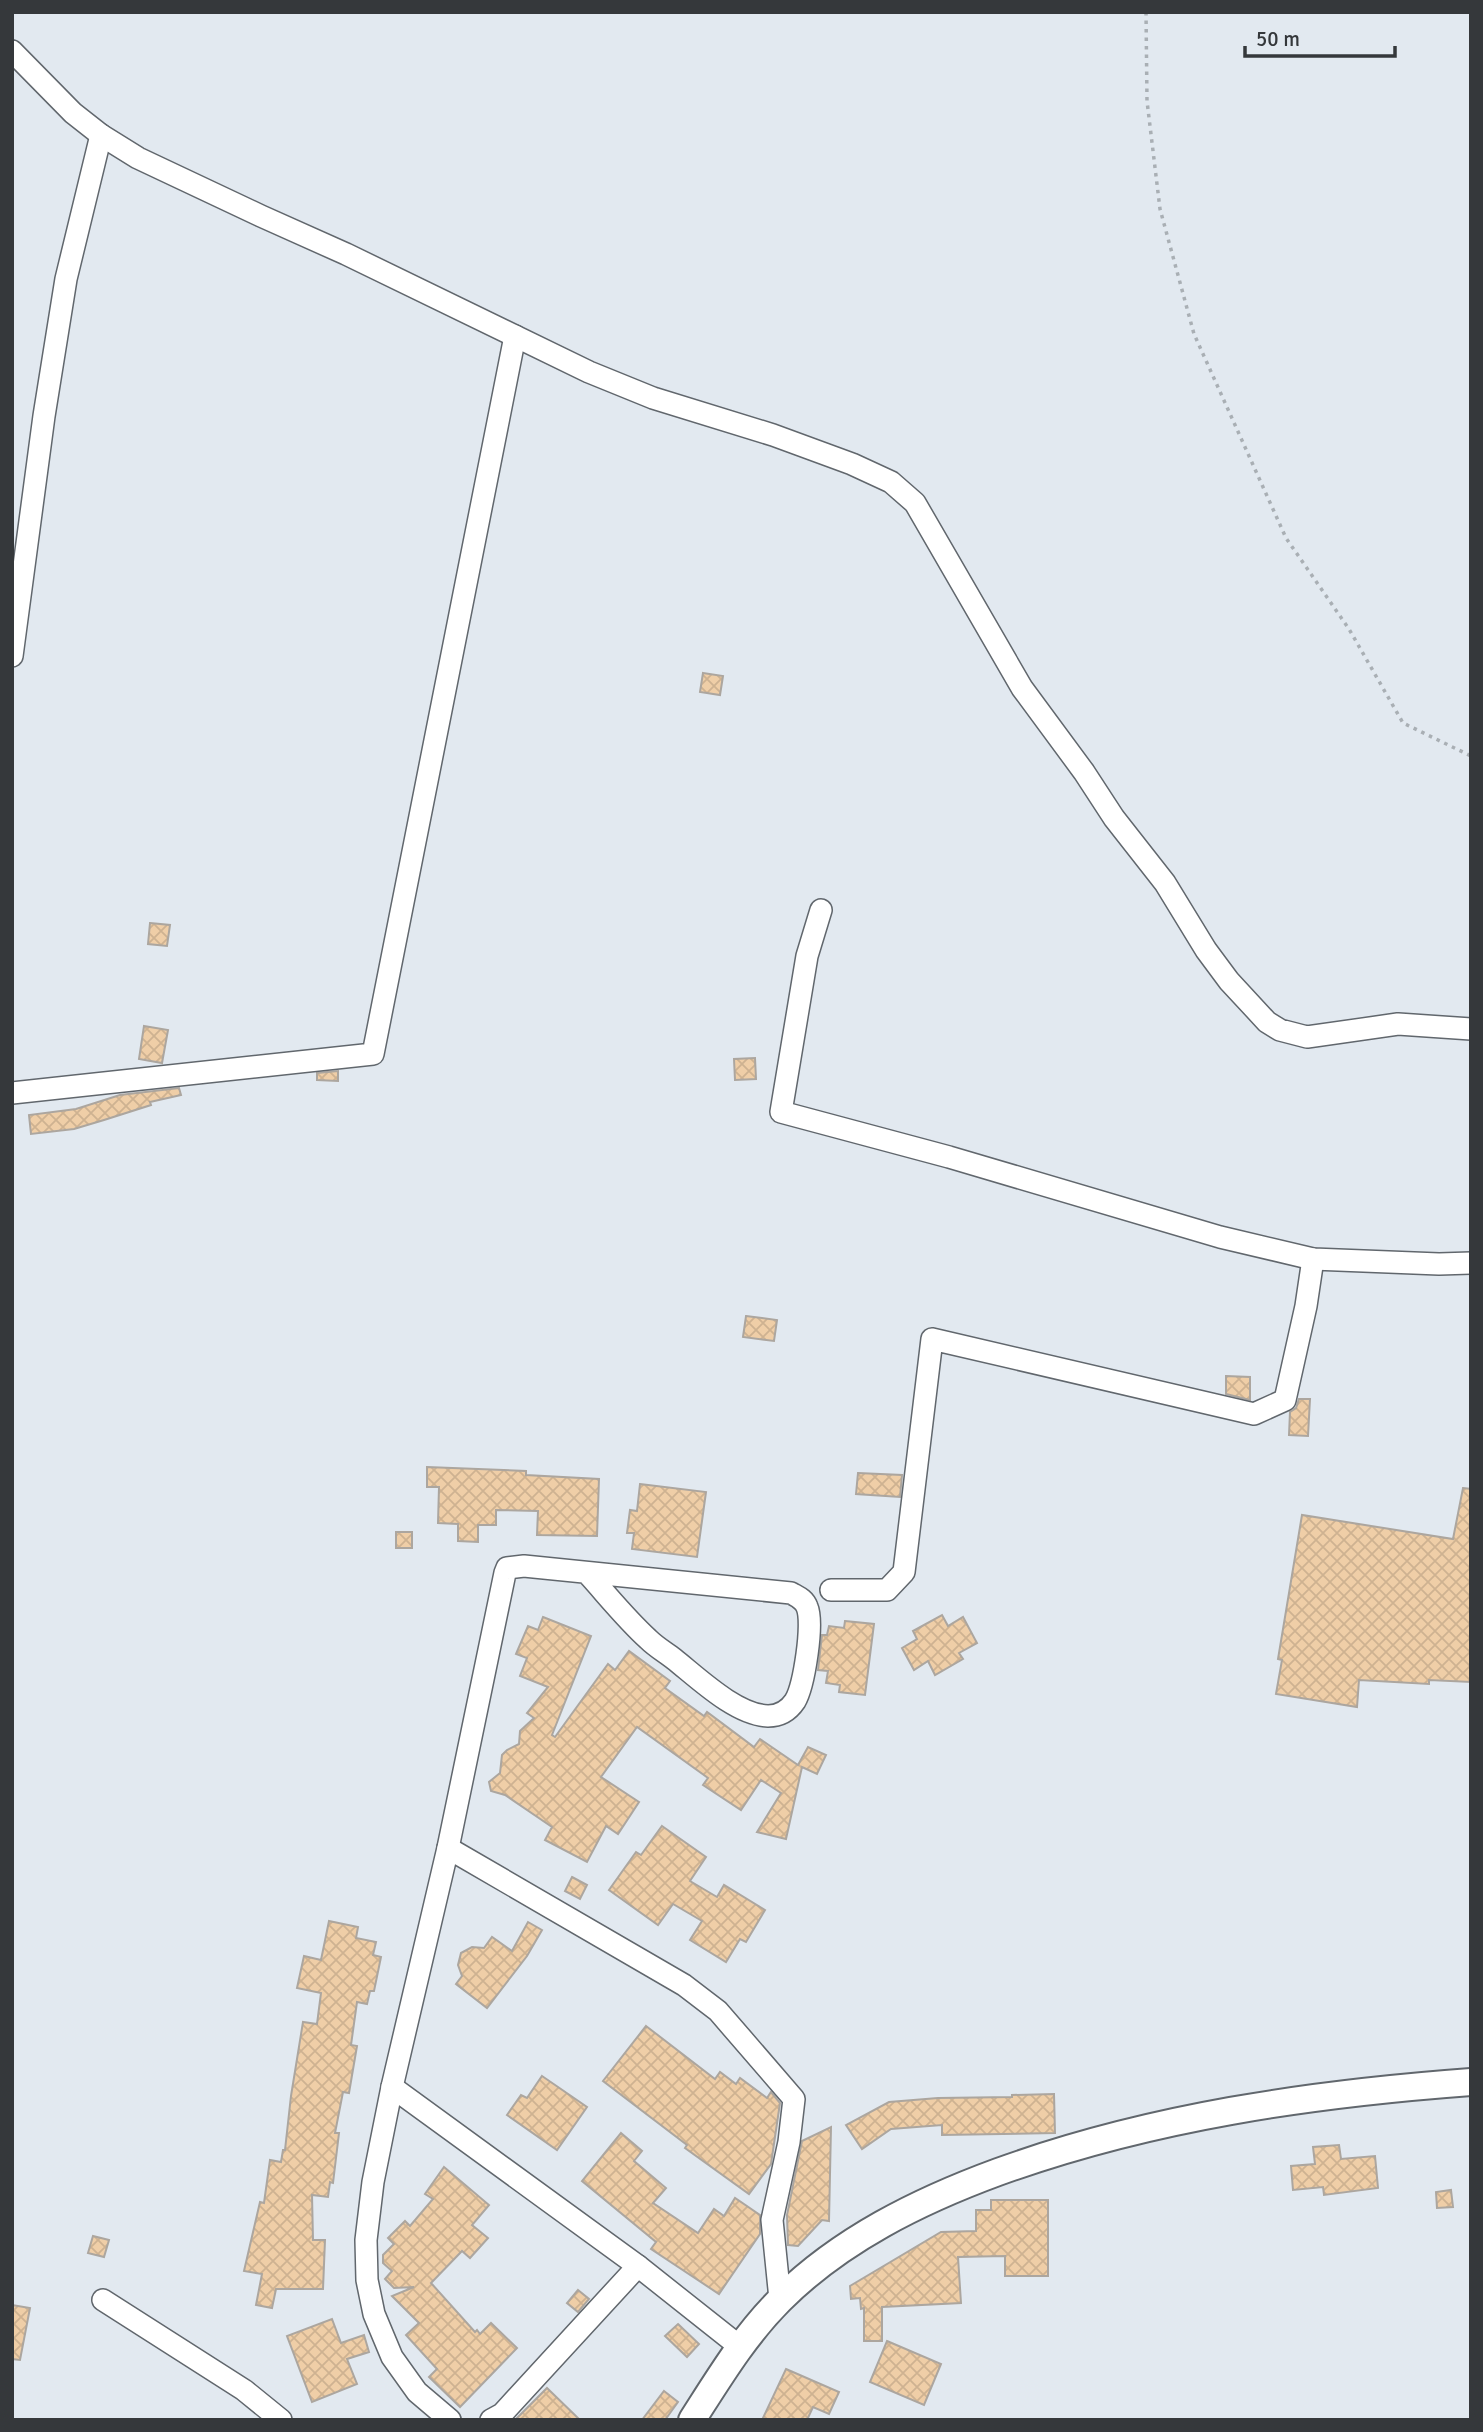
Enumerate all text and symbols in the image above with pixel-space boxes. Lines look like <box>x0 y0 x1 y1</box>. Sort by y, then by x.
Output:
scale bar <box>1245 14 1396 58</box>
text: 50 m <box>1256 26 1300 52</box>

